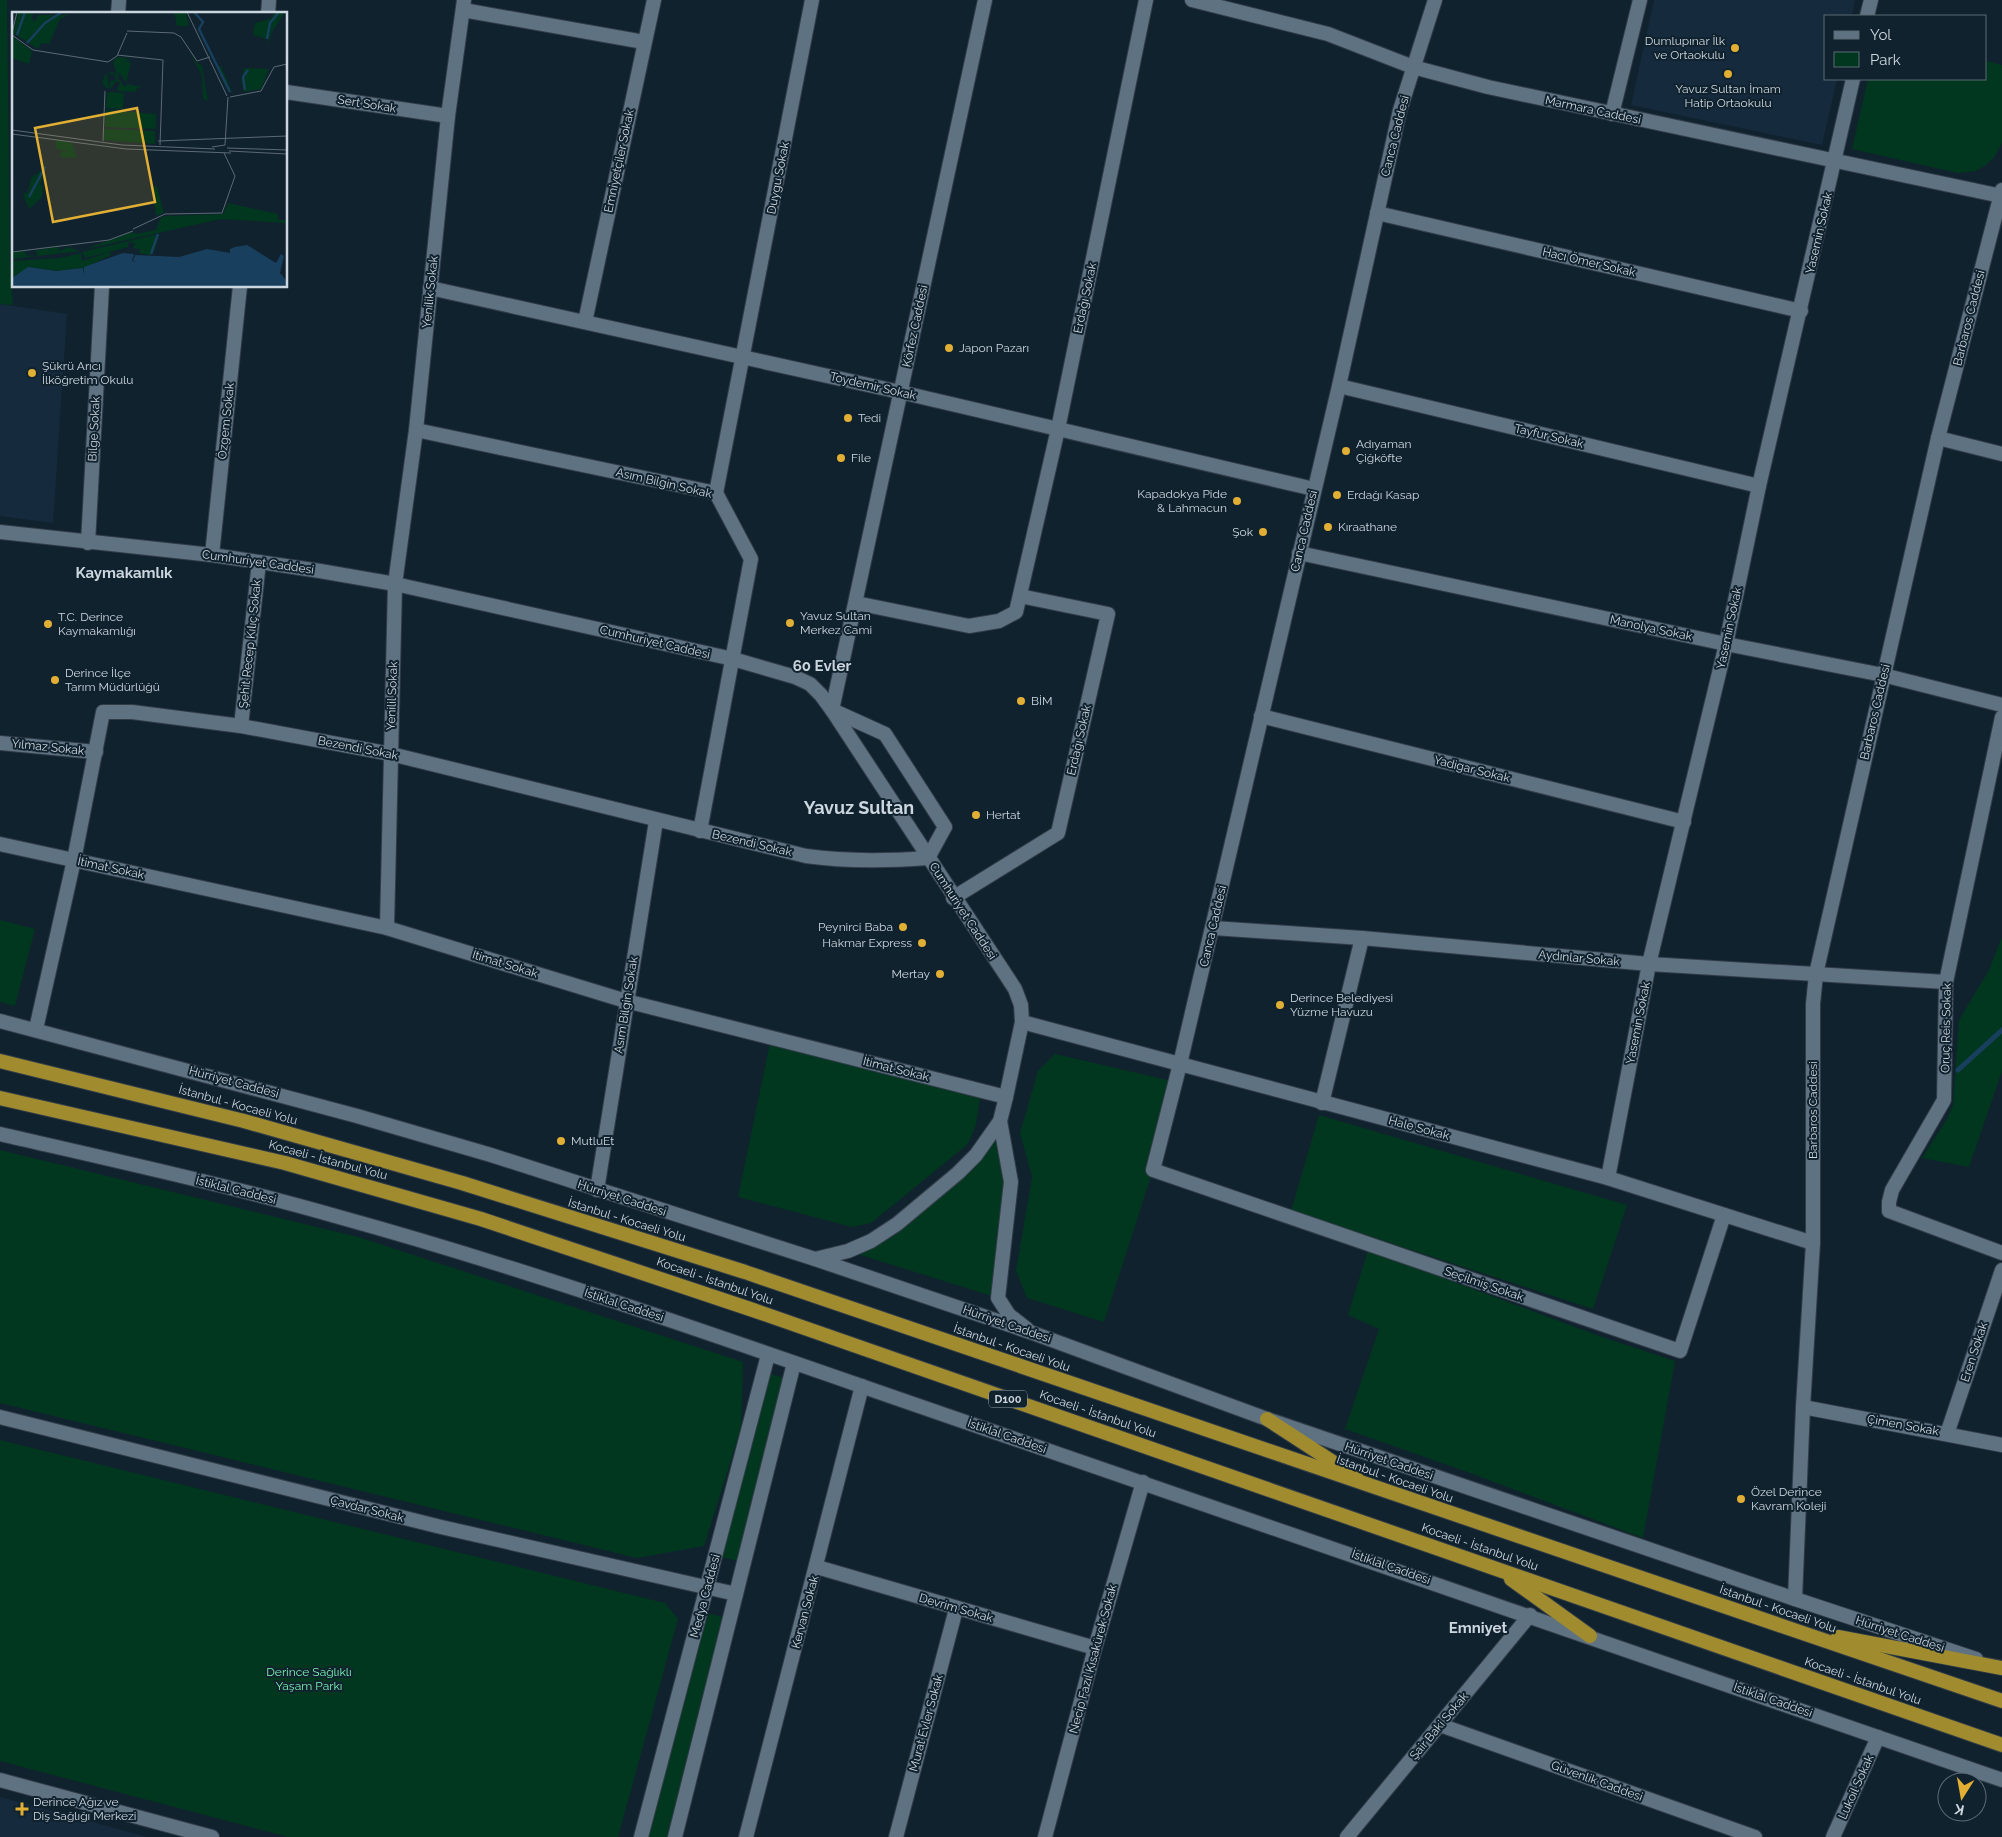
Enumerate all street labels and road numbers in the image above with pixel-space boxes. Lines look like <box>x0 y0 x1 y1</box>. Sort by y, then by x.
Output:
street label: Sert Sokak <box>337 92 398 116</box>
street label: Marmara Caddesi <box>1544 93 1642 127</box>
street label: Canca Caddesi <box>1378 94 1412 178</box>
street label: Emniyetçiler Sokak <box>601 107 637 214</box>
street label: Duygu Sokak <box>764 140 792 215</box>
street label: Yasemin Sokak <box>1803 190 1835 275</box>
street label: Hacı Ömer Sokak <box>1541 244 1638 280</box>
street label: Yenilik Sokak <box>419 255 441 329</box>
street label: Erdağı Sokak <box>1071 261 1099 335</box>
street label: Barbaros Caddesi <box>1950 269 1988 367</box>
street label: Körfez Caddesi <box>899 284 931 368</box>
street label: Toydemir Sokak <box>829 369 918 403</box>
street label: Özgem Sokak <box>215 381 237 460</box>
street label: Bilge Sokak <box>85 396 103 462</box>
street label: Tayfur Sokak <box>1513 421 1586 451</box>
street label: Asım Bilgin Sokak <box>615 465 714 501</box>
street label: Canca Caddesi <box>1288 489 1320 573</box>
street label: Cumhuriyet Caddesi <box>201 547 315 577</box>
street label: Şehit Recep Kılıç Sokak <box>236 578 264 709</box>
street label: Yasemin Sokak <box>1713 585 1745 670</box>
street label: Manolya Sokak <box>1609 612 1694 644</box>
street label: Cumhuriyet Caddesi <box>598 622 712 662</box>
street label: Yenilil Sokak <box>384 661 400 731</box>
street label: Barbaros Caddesi <box>1857 663 1893 761</box>
street label: Erdağı Sokak <box>1064 703 1094 777</box>
street label: Bezendi Sokak <box>317 733 400 763</box>
street label: Yılmaz Sokak <box>11 736 86 758</box>
street label: Yadigar Sokak <box>1432 753 1512 785</box>
street label: Bezendi Sokak <box>711 827 794 859</box>
street label: İtimat Sokak <box>76 854 146 882</box>
street label: Cumhuriyet Caddesi <box>926 860 1000 962</box>
street label: Canca Caddesi <box>1197 884 1229 968</box>
street label: İtimat Sokak <box>471 947 540 981</box>
street label: Aydınlar Sokak <box>1538 947 1621 969</box>
street label: Asım Bilgin Sokak <box>611 955 641 1055</box>
street label: Yasemin Sokak <box>1623 980 1653 1065</box>
street label: Oruç Reis Sokak <box>1938 982 1954 1073</box>
street label: İtimat Sokak <box>861 1054 931 1084</box>
street label: Barbaros Caddesi <box>1806 1061 1820 1159</box>
street label: Hürriyet Caddesi <box>187 1063 281 1101</box>
street label: İstanbul - Kocaeli Yolu <box>177 1082 299 1128</box>
street label: Hale Sokak <box>1387 1113 1452 1143</box>
street label: Kocaeli - İstanbul Yolu <box>267 1137 389 1183</box>
street label: İstiklal Caddesi <box>194 1173 278 1207</box>
street label: Hürriyet Caddesi <box>576 1177 668 1219</box>
street label: İstanbul - Kocaeli Yolu <box>566 1195 688 1245</box>
street label: Kocaeli - İstanbul Yolu <box>655 1254 775 1308</box>
street label: Seçilmiş Sokak <box>1442 1264 1526 1304</box>
street label: İstiklal Caddesi <box>583 1286 665 1324</box>
street label: Hürriyet Caddesi <box>961 1302 1053 1346</box>
street label: Eren Sokak <box>1958 1320 1990 1384</box>
street label: İstanbul - Kocaeli Yolu <box>952 1321 1072 1375</box>
street label: Kocaeli - İstanbul Yolu <box>1038 1387 1158 1441</box>
road number: D100 <box>989 1390 1027 1408</box>
street label: Çimen Sokak <box>1866 1412 1941 1438</box>
street label: İstiklal Caddesi <box>966 1416 1048 1456</box>
street label: Hürriyet Caddesi <box>1343 1439 1435 1483</box>
street label: İstanbul - Kocaeli Yolu <box>1335 1452 1455 1506</box>
street label: Çavdar Sokak <box>329 1493 406 1525</box>
street label: Kocaeli - İstanbul Yolu <box>1420 1520 1540 1574</box>
street label: İstiklal Caddesi <box>1350 1547 1432 1587</box>
street label: Medya Caddesi <box>687 1553 723 1639</box>
street label: Kervan Sokak <box>789 1573 822 1650</box>
street label: Necip Fazıl Kısakürek Sokak <box>1066 1582 1120 1735</box>
street label: İstanbul - Kocaeli Yolu <box>1718 1582 1838 1636</box>
street label: Devrim Sokak <box>917 1591 995 1625</box>
street label: Hürriyet Caddesi <box>1854 1613 1946 1655</box>
street label: Kocaeli - İstanbul Yolu <box>1803 1654 1923 1708</box>
street label: Murat Evler Sokak <box>906 1672 946 1773</box>
street label: İstiklal Caddesi <box>1732 1680 1814 1720</box>
street label: Şair Baki Sokak <box>1407 1689 1472 1763</box>
street label: Lukoil Sokak <box>1835 1752 1877 1822</box>
street label: Güvenlik Caddesi <box>1549 1758 1645 1804</box>

